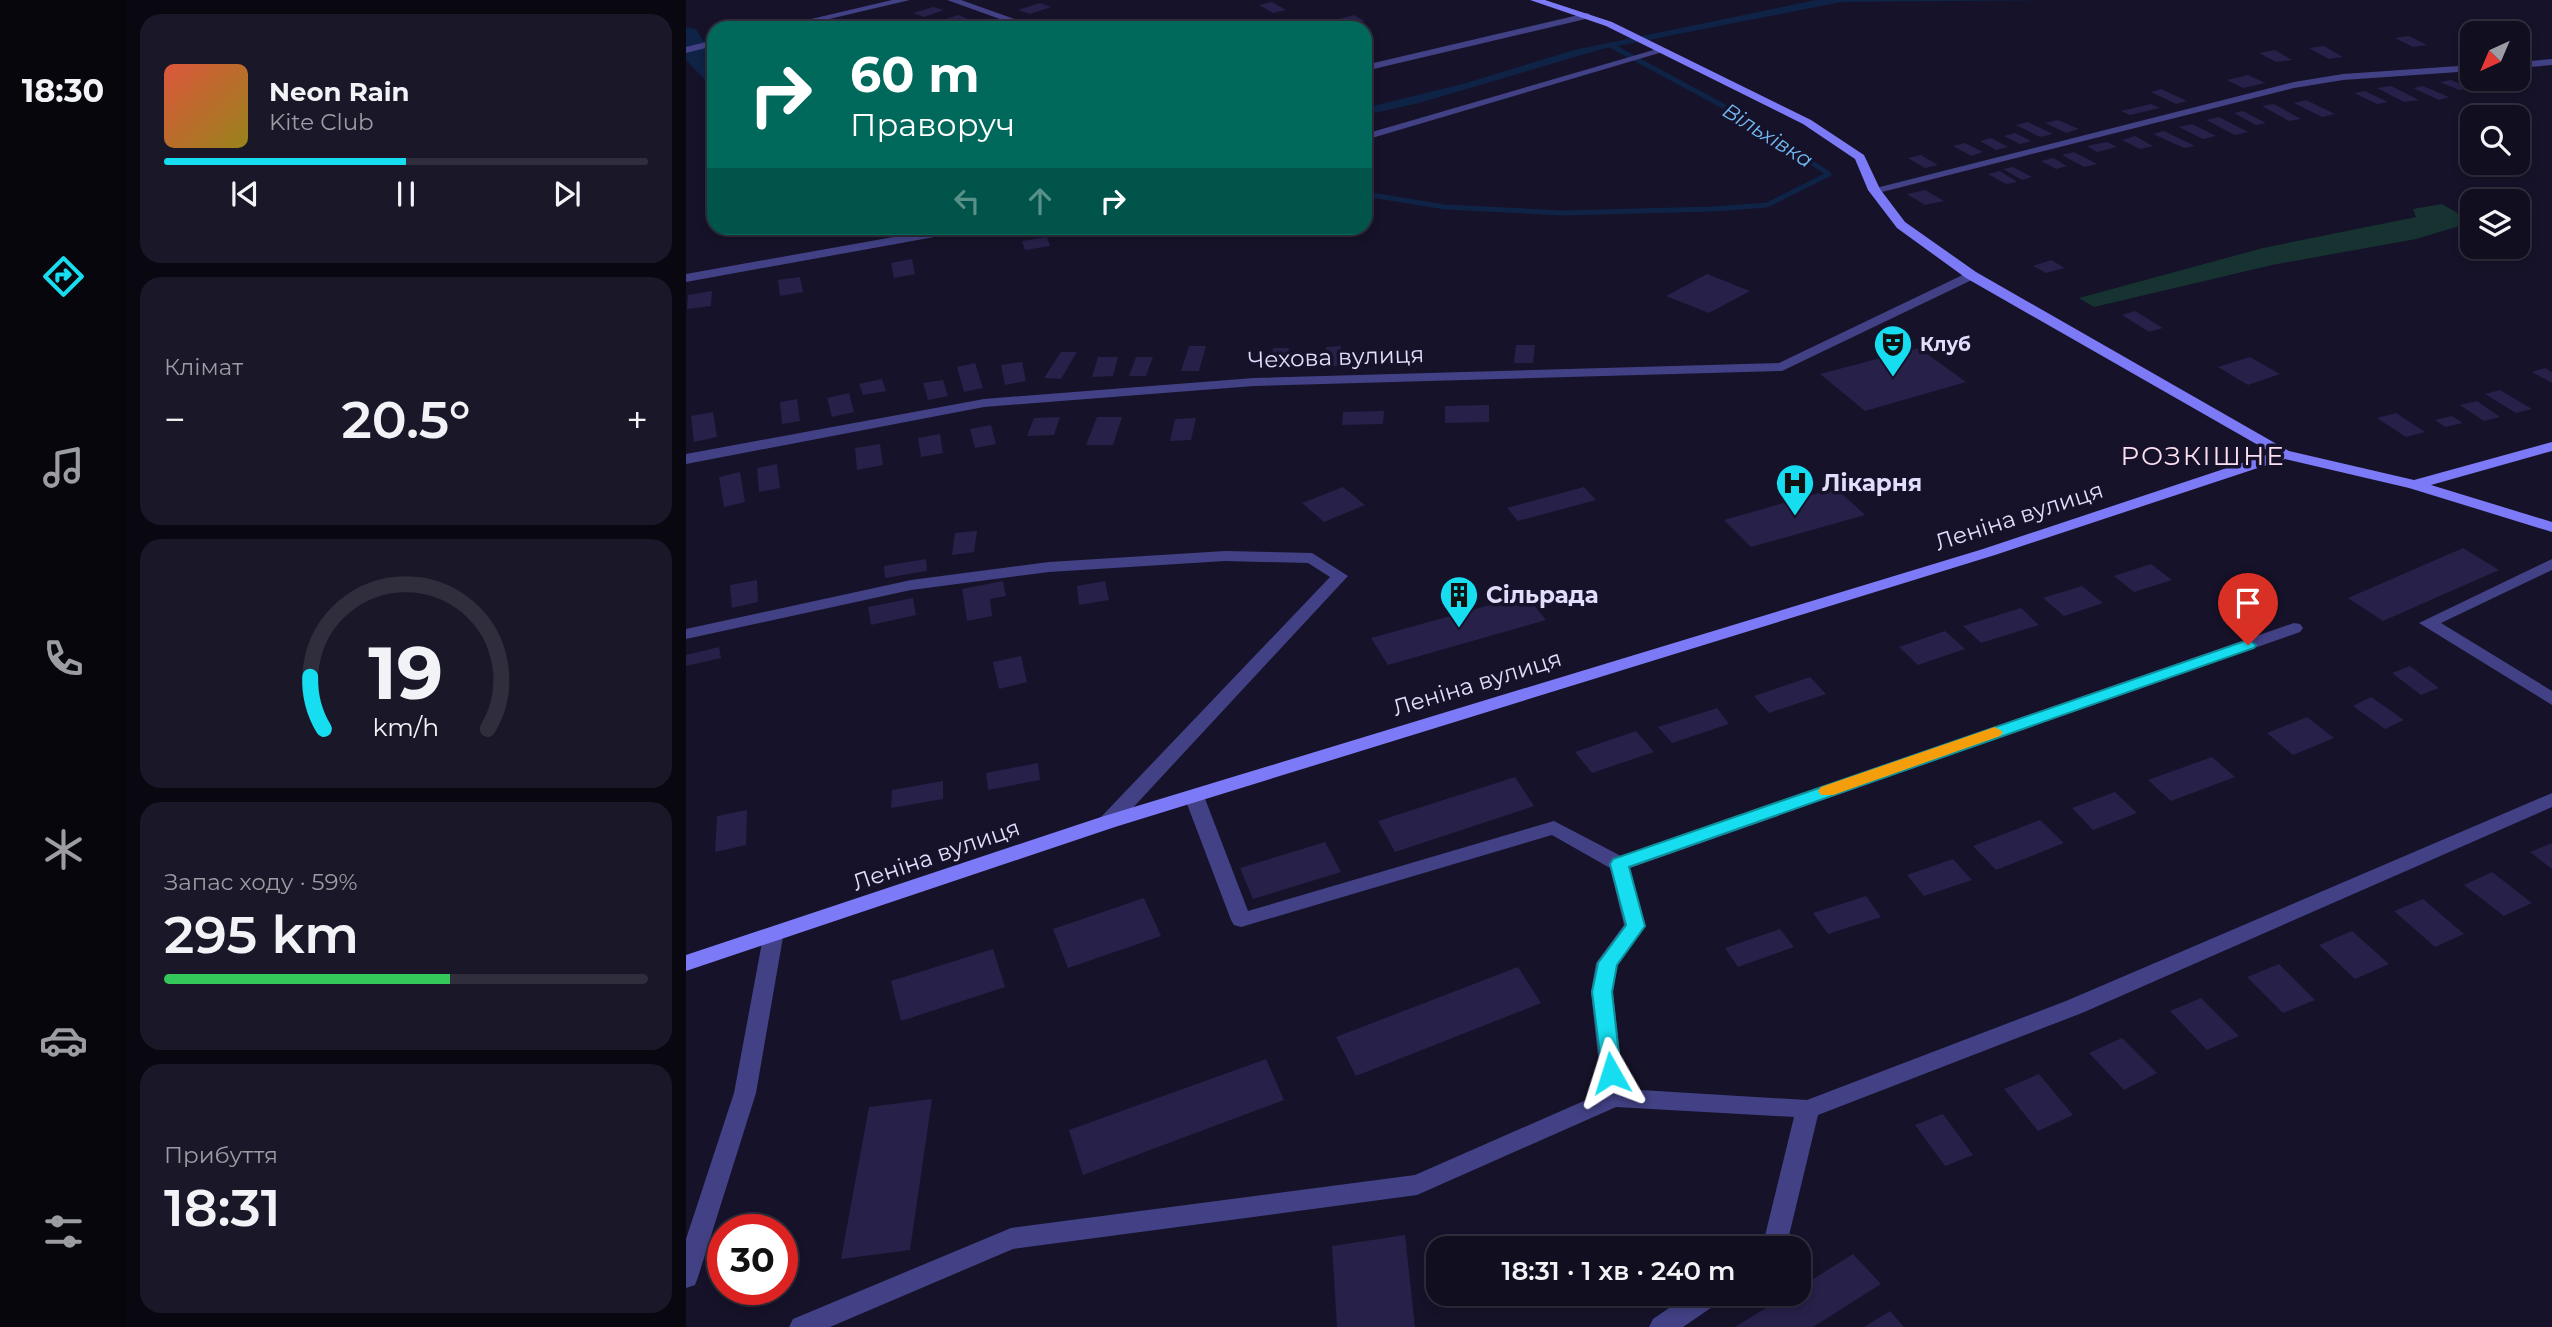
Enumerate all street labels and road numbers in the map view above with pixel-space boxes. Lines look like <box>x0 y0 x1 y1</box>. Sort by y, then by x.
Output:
street label: Чехова вулиця <box>1247 340 1425 374</box>
street label: Леніна вулиця <box>1931 476 2107 556</box>
street label: Леніна вулиця <box>1389 644 1565 722</box>
street label: Леніна вулиця <box>849 813 1023 897</box>

